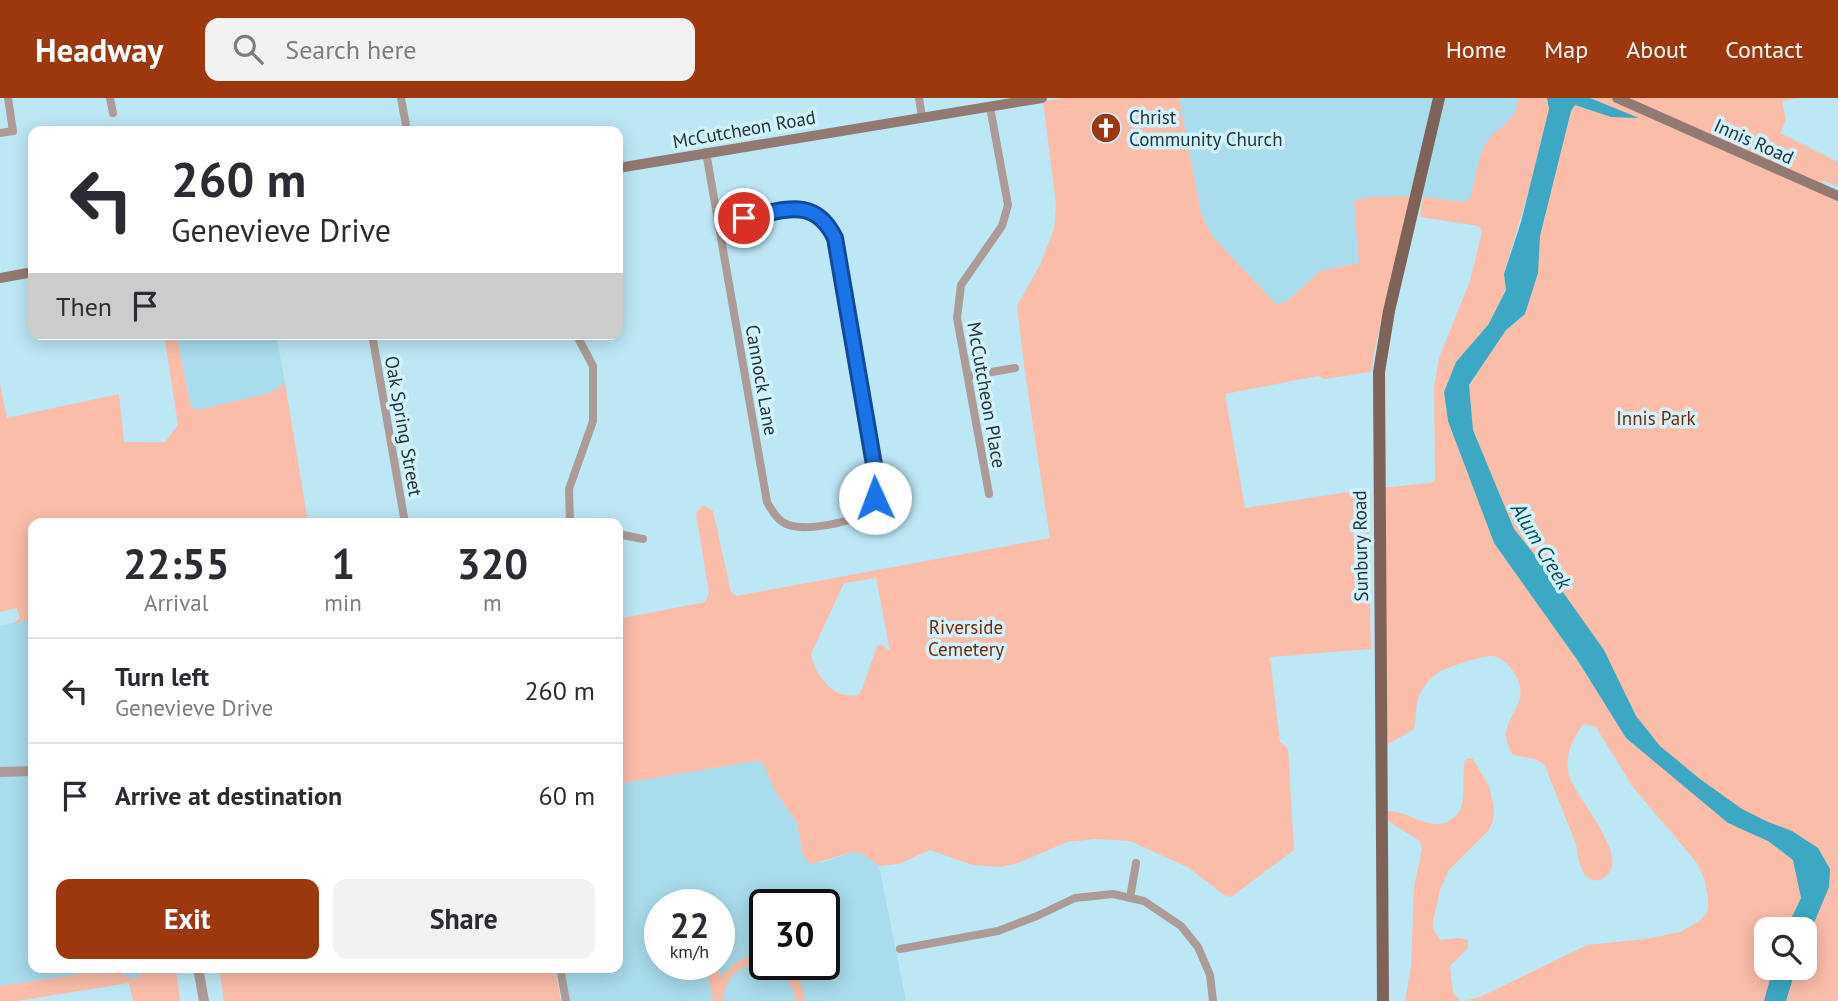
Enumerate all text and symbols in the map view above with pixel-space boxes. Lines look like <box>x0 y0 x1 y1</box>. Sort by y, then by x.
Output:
search box <box>205 18 695 81</box>
text: Headway <box>35 28 163 71</box>
icon: search <box>229 30 267 68</box>
text: Search here <box>285 33 416 66</box>
text: Home <box>1446 34 1506 65</box>
text: Map <box>1544 34 1588 65</box>
text: About <box>1626 34 1687 65</box>
text: Contact <box>1725 34 1803 65</box>
street label: McCutcheon Road <box>671 105 817 153</box>
place label: Christ Community Church <box>1129 105 1283 151</box>
church icon: Christ Community Church <box>1089 111 1123 145</box>
street label: Innis Road <box>1710 113 1798 169</box>
text: 260 m <box>171 147 306 211</box>
icon: left <box>56 154 147 245</box>
pin <box>714 188 774 248</box>
icon: arrive <box>725 199 763 237</box>
text: Genevieve Drive <box>171 209 391 251</box>
icon: arrive <box>126 287 164 325</box>
text: Then <box>56 290 112 323</box>
street label: McCutcheon Place <box>962 320 1012 470</box>
street label: Cannock Lane <box>740 323 784 437</box>
street label: Oak Spring Street <box>380 354 428 499</box>
park label: Innis Park <box>1616 406 1696 430</box>
position arrow <box>838 461 912 535</box>
street label: Sunbury Road <box>1347 490 1373 602</box>
water label: Alum Creek <box>1505 497 1579 595</box>
text: 22:55 <box>123 536 229 591</box>
text: 1 <box>331 536 355 591</box>
text: 320 <box>457 536 528 591</box>
text: Arrival <box>144 588 208 617</box>
text: min <box>324 588 362 617</box>
text: m <box>483 588 502 617</box>
park label: Riverside Cemetery <box>928 615 1004 661</box>
text: Turn left <box>115 660 209 693</box>
icon: left <box>56 672 94 710</box>
text: 260 m <box>524 674 595 707</box>
text: Genevieve Drive <box>115 693 273 722</box>
icon: arrive <box>56 777 94 815</box>
text: Arrive at destination <box>115 779 342 812</box>
text: 60 m <box>539 779 595 812</box>
button: Exit <box>56 879 319 959</box>
button: Share <box>333 879 595 959</box>
speed limit sign: 30 <box>749 889 840 980</box>
text: 22 <box>670 902 709 948</box>
map controls <box>1754 917 1817 980</box>
button: search <box>1754 917 1817 980</box>
text: km/h <box>670 940 709 963</box>

